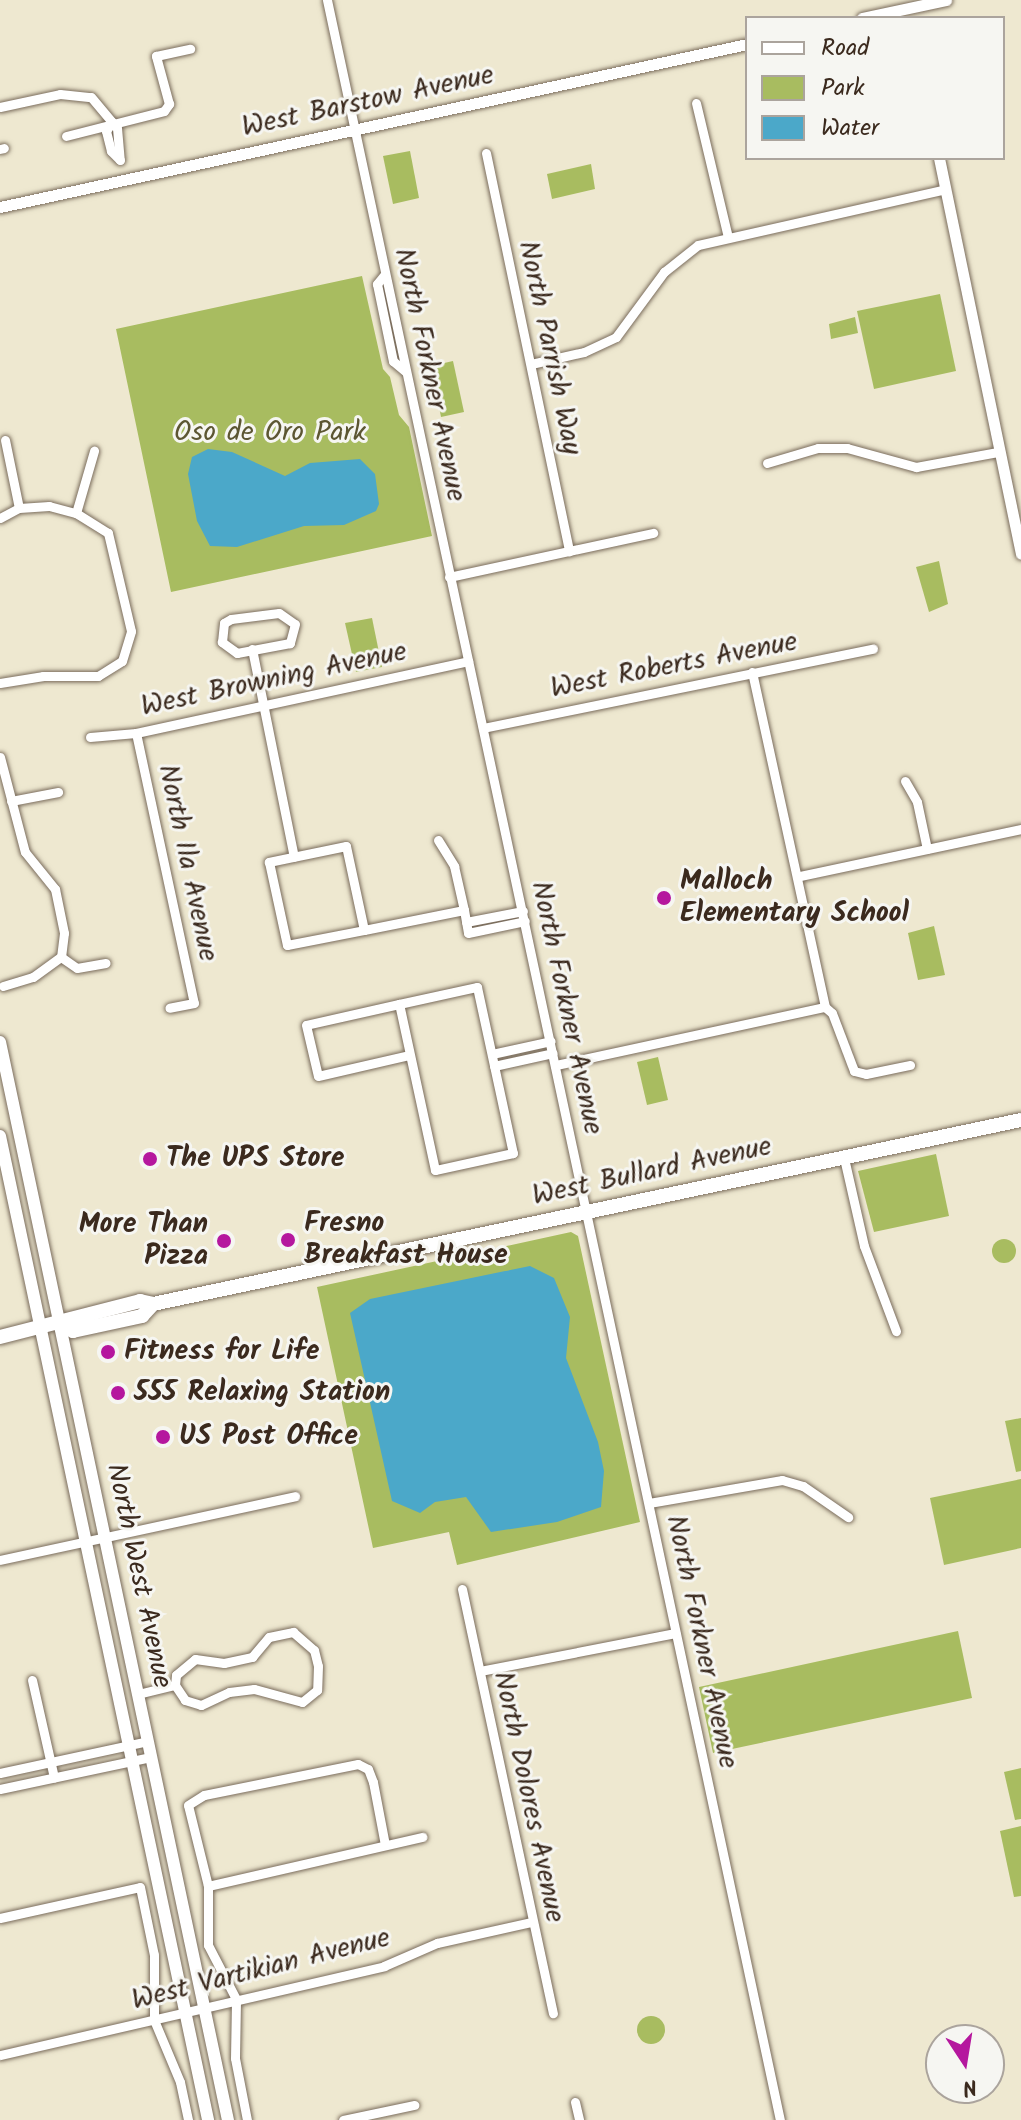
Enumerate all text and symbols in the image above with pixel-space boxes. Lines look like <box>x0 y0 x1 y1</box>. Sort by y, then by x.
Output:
legend <box>745 16 1005 160</box>
text: Road <box>821 29 869 68</box>
street label: West Barstow Avenue <box>239 59 497 145</box>
text: Park <box>821 69 865 108</box>
text: Water <box>821 109 879 148</box>
street label: North Parrish Way <box>510 238 588 458</box>
street label: North Forkner Avenue <box>386 245 472 505</box>
park label: Oso de Oro Park <box>174 416 366 450</box>
street label: West Roberts Avenue <box>548 626 800 706</box>
street label: West Browning Avenue <box>138 635 410 725</box>
street label: North Ila Avenue <box>150 762 224 964</box>
place label: Malloch Elementary School <box>680 865 909 931</box>
street label: North Forkner Avenue <box>523 878 609 1138</box>
marker: Malloch Elementary School <box>655 889 673 907</box>
street label: West Bullard Avenue <box>529 1130 775 1214</box>
place label: The UPS Store <box>166 1142 344 1176</box>
marker: The UPS Store <box>141 1150 159 1168</box>
place label: Fresno Breakfast House <box>304 1207 508 1273</box>
place label: More Than Pizza <box>79 1208 208 1274</box>
marker: Fresno Breakfast House <box>279 1231 297 1249</box>
marker: More Than Pizza <box>215 1232 233 1250</box>
place label: Fitness for Life <box>124 1335 319 1369</box>
marker: Fitness for Life <box>99 1343 117 1361</box>
place label: 555 Relaxing Station <box>134 1376 390 1410</box>
marker: 555 Relaxing Station <box>109 1384 127 1402</box>
place label: US Post Office <box>179 1420 358 1454</box>
marker: US Post Office <box>154 1428 172 1446</box>
street label: North West Avenue <box>98 1461 178 1691</box>
street label: North Forkner Avenue <box>658 1512 744 1772</box>
street label: North Dolores Avenue <box>485 1668 571 1926</box>
street label: West Vartikian Avenue <box>128 1922 394 2018</box>
north arrow <box>925 2024 1005 2104</box>
text: N <box>959 2067 980 2105</box>

